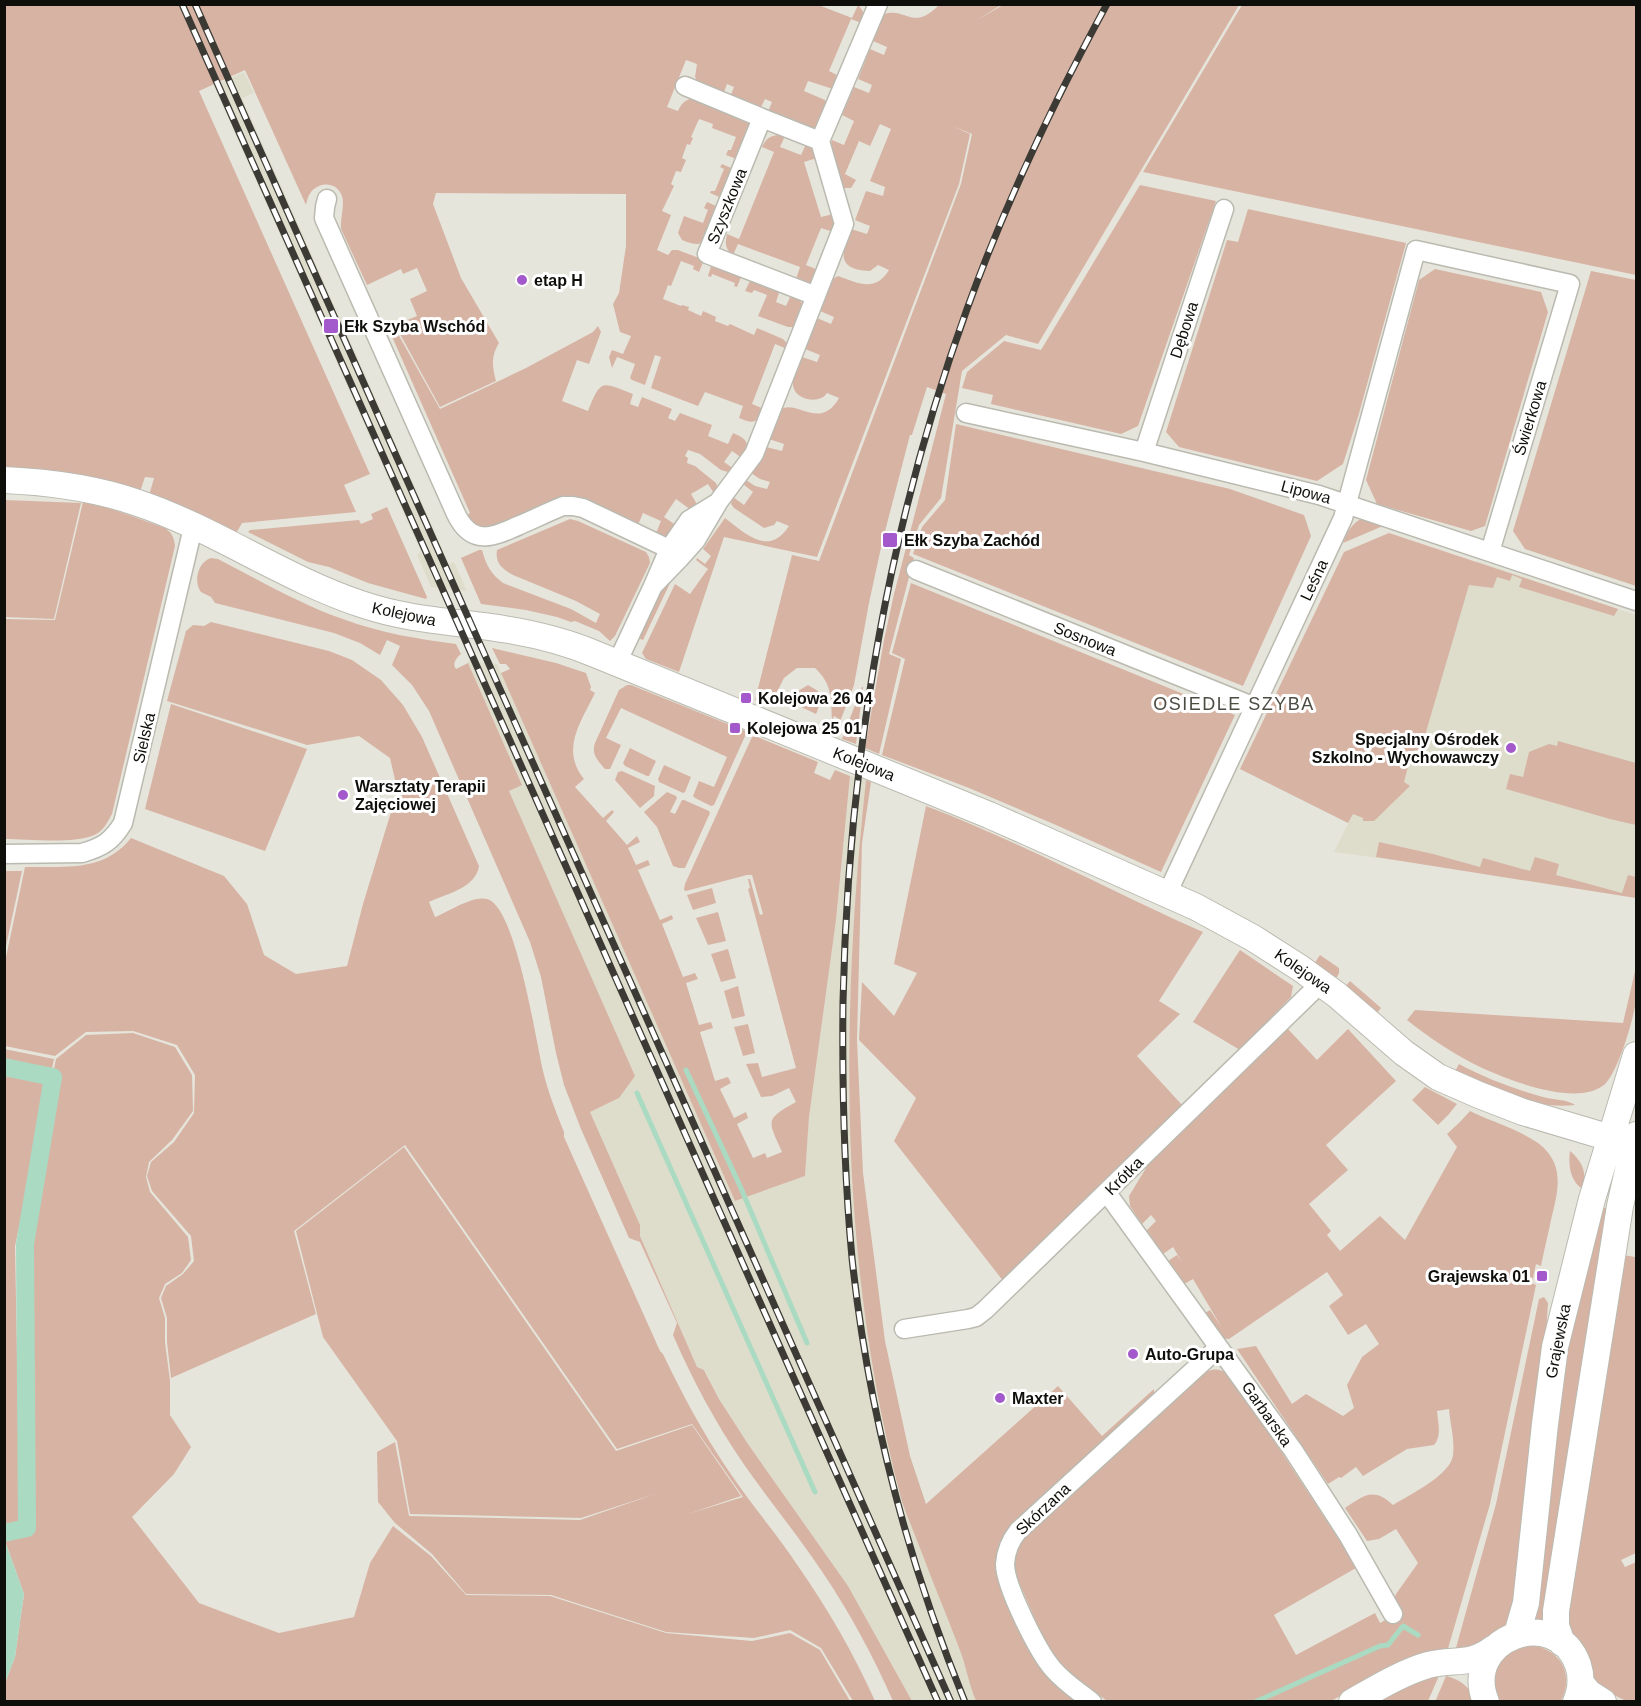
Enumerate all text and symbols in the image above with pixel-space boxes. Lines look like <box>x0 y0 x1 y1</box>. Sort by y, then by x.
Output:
street label: Szyszkowa <box>704 166 750 246</box>
place label: etap H <box>534 272 583 289</box>
marker: etap H <box>515 273 529 287</box>
street label: Dębowa <box>1167 299 1201 361</box>
marker: Ełk Szyba Wschód <box>322 317 340 335</box>
place label: Ełk Szyba Wschód <box>344 318 485 335</box>
street label: Świerkowa <box>1510 378 1549 457</box>
street label: Lipowa <box>1279 477 1333 507</box>
marker: Ełk Szyba Zachód <box>881 531 899 549</box>
place label: Ełk Szyba Zachód <box>904 532 1040 549</box>
street label: Leśna <box>1297 557 1331 603</box>
street label: Kolejowa <box>370 599 438 629</box>
street label: Sosnowa <box>1051 619 1119 659</box>
place label: Kolejowa 26 04 <box>758 690 873 707</box>
marker: Kolejowa 26 04 <box>739 691 753 705</box>
district label: OSIEDLE SZYBA <box>1153 694 1315 714</box>
street label: Sielska <box>130 711 158 765</box>
place label: Kolejowa 25 01 <box>747 720 862 737</box>
marker: Kolejowa 25 01 <box>728 721 742 735</box>
place label: Specjalny Ośrodek Szkolno - Wychowawczy <box>1312 731 1499 766</box>
marker: Specjalny Ośrodek Szkolno - Wychowawczy <box>1504 741 1518 755</box>
street label: Kolejowa <box>831 744 897 784</box>
place label: Warsztaty Terapii Zajęciowej <box>355 778 486 813</box>
marker: Warsztaty Terapii Zajęciowej <box>336 788 350 802</box>
street label: Kolejowa <box>1272 945 1335 997</box>
street label: Krótka <box>1102 1154 1146 1198</box>
place label: Grajewska 01 <box>1428 1268 1530 1285</box>
marker: Grajewska 01 <box>1535 1269 1549 1283</box>
street label: Grajewska <box>1542 1302 1574 1380</box>
place label: Auto-Grupa <box>1145 1346 1234 1363</box>
marker: Auto-Grupa <box>1126 1347 1140 1361</box>
street label: Garbarska <box>1239 1379 1295 1450</box>
place label: Maxter <box>1012 1390 1064 1407</box>
marker: Maxter <box>993 1391 1007 1405</box>
street label: Skórzana <box>1012 1480 1074 1538</box>

